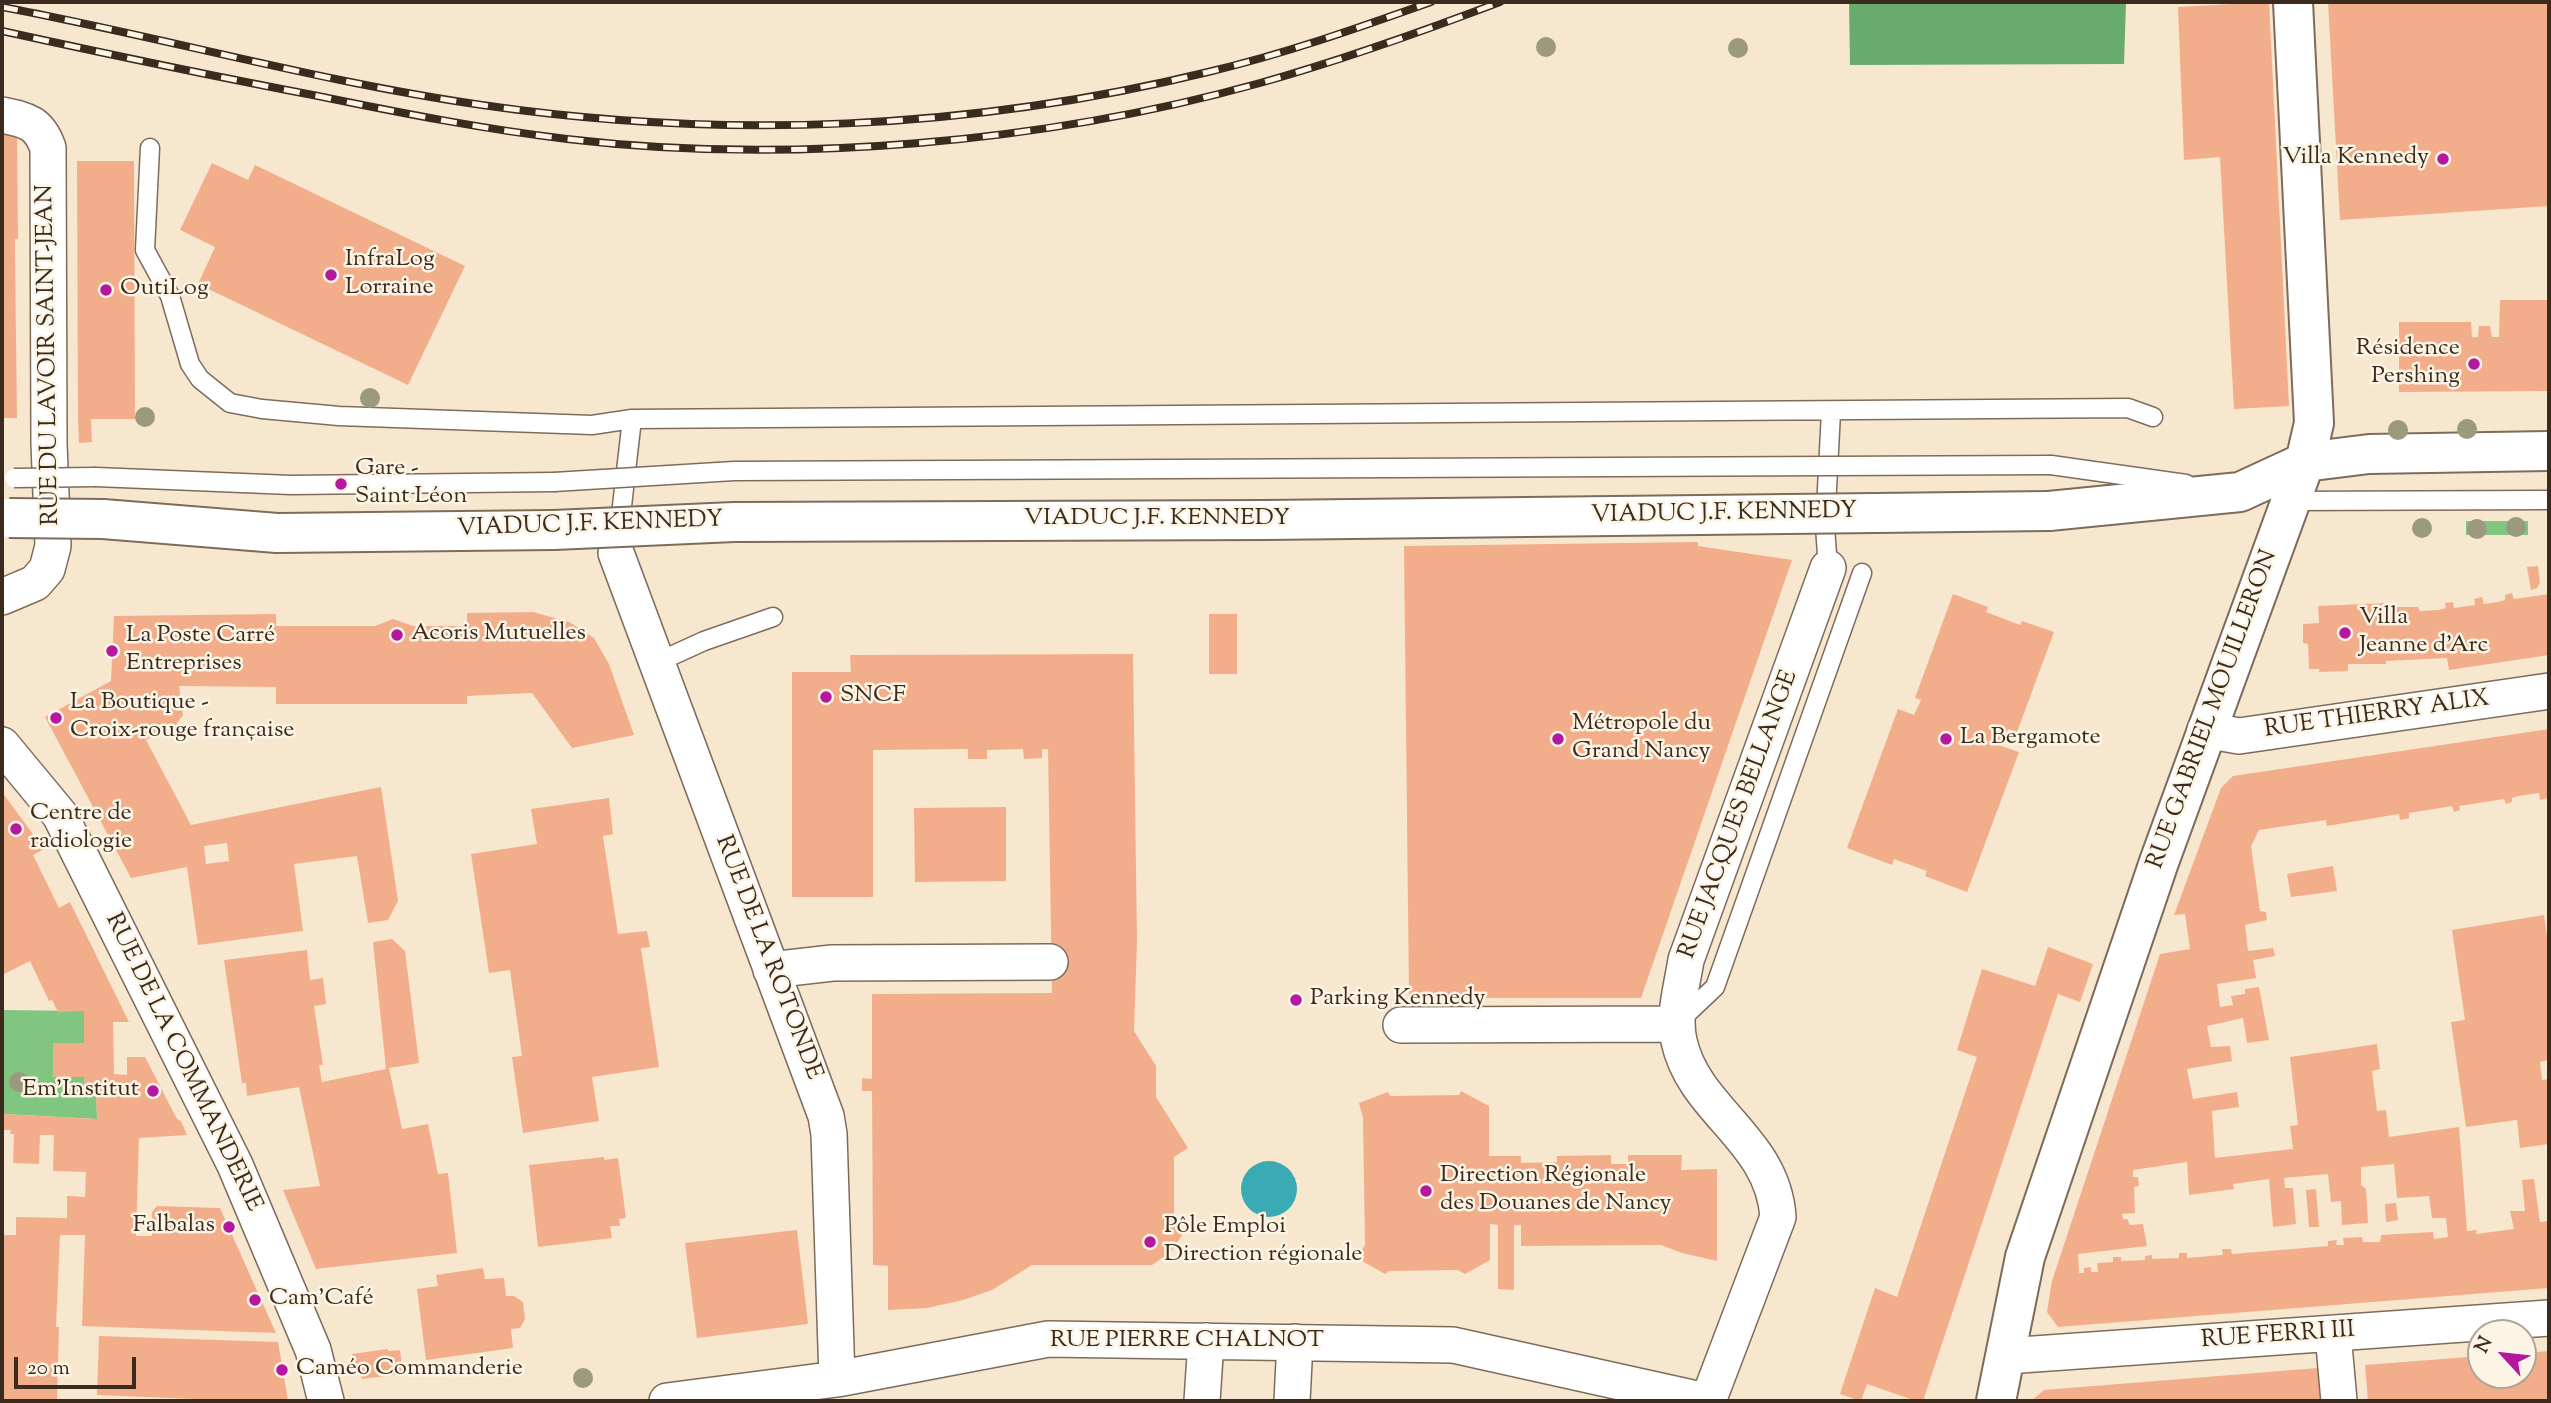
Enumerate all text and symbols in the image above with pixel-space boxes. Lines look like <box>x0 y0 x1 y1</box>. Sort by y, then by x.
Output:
place label: Villa Kennedy <box>2283 145 2429 173</box>
marker: Villa Kennedy <box>2435 151 2451 167</box>
street label: RUE DU LAVOIR SAINT-JEAN <box>33 184 67 526</box>
place label: InfraLog Lorraine <box>345 247 435 303</box>
marker: InfraLog Lorraine <box>323 267 339 283</box>
place label: OutiLog <box>120 276 209 304</box>
marker: OutiLog <box>98 282 114 298</box>
place label: Résidence Pershing <box>2356 336 2460 392</box>
marker: Résidence Pershing <box>2466 356 2482 372</box>
place label: Gare - Saint Léon <box>355 456 467 512</box>
marker: Gare - Saint Léon <box>333 476 349 492</box>
street label: VIADUC J.F. KENNEDY <box>1591 498 1857 532</box>
street label: VIADUC J.F. KENNEDY <box>1024 506 1290 534</box>
street label: VIADUC J.F. KENNEDY <box>456 507 724 545</box>
street label: RUE GABRIEL MOUILLERON <box>2143 547 2285 873</box>
place label: Villa Jeanne d'Arc <box>2359 605 2488 661</box>
place label: Acoris Mutuelles <box>411 621 586 649</box>
place label: La Poste Carré Entreprises <box>126 623 275 679</box>
marker: Villa Jeanne d'Arc <box>2337 625 2353 641</box>
marker: Acoris Mutuelles <box>389 627 405 643</box>
marker: La Poste Carré Entreprises <box>104 643 120 659</box>
street label: RUE JACQUES BELLANGE <box>1674 667 1806 963</box>
place label: SNCF <box>840 683 906 711</box>
street label: RUE THIERRY ALIX <box>2263 686 2491 746</box>
marker: SNCF <box>818 689 834 705</box>
place label: La Boutique - Croix-rouge française <box>70 690 295 746</box>
marker: La Boutique - Croix-rouge française <box>48 710 64 726</box>
place label: Métropole du Grand Nancy <box>1572 711 1711 767</box>
place label: La Bergamote <box>1960 725 2101 753</box>
marker: Métropole du Grand Nancy <box>1550 731 1566 747</box>
marker: La Bergamote <box>1938 731 1954 747</box>
place label: Centre de radiologie <box>30 801 132 857</box>
marker: Centre de radiologie <box>8 821 24 837</box>
street label: RUE DE LA ROTONDE <box>707 832 827 1084</box>
street label: RUE DE LA COMMANDERIE <box>97 909 267 1217</box>
place label: Parking Kennedy <box>1310 986 1486 1014</box>
marker: Parking Kennedy <box>1288 992 1304 1008</box>
place label: Em'Institut <box>22 1077 139 1105</box>
marker: Em'Institut <box>145 1083 161 1099</box>
place label: Direction Régionale des Douanes de Nancy <box>1440 1163 1672 1219</box>
marker: Direction Régionale des Douanes de Nancy <box>1418 1183 1434 1199</box>
place label: Falbalas <box>133 1213 215 1241</box>
place label: Pôle Emploi Direction régionale <box>1164 1214 1363 1270</box>
marker: Falbalas <box>221 1219 237 1235</box>
marker: Pôle Emploi Direction régionale <box>1142 1234 1158 1250</box>
place label: Cam'Café <box>269 1286 374 1314</box>
marker: Cam'Café <box>247 1292 263 1308</box>
street label: RUE FERRI III <box>2200 1317 2356 1357</box>
north arrow <box>2467 1319 2537 1389</box>
street label: RUE PIERRE CHALNOT <box>1050 1328 1324 1356</box>
text: N <box>2469 1332 2500 1358</box>
scale bar <box>18 1344 140 1388</box>
text: 20 m <box>27 1354 70 1384</box>
place label: Caméo Commanderie <box>296 1356 523 1384</box>
marker: Caméo Commanderie <box>274 1362 290 1378</box>

